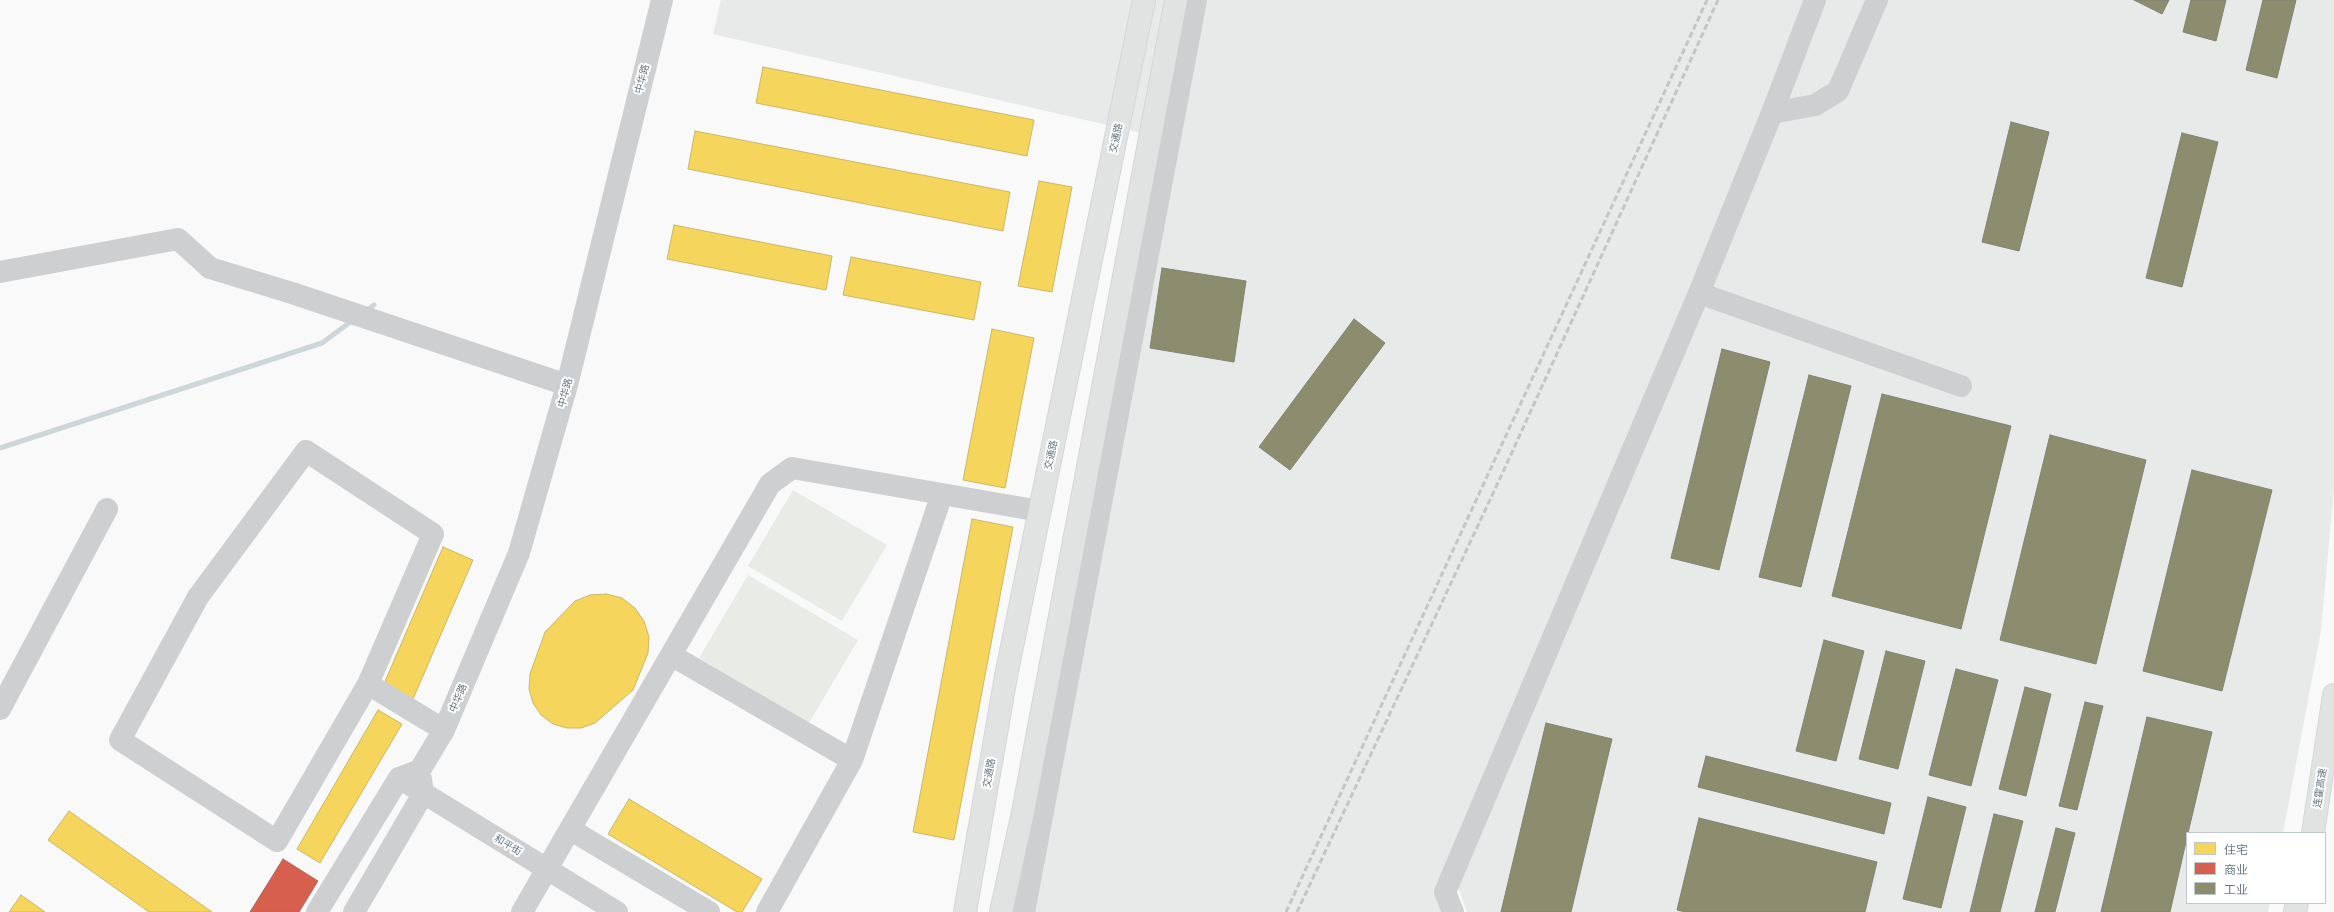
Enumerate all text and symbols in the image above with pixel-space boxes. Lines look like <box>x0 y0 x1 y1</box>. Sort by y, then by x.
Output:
street label: 中华路 <box>633 63 651 95</box>
street label: 交通路 <box>1107 122 1125 154</box>
street label: 中华路 <box>555 377 575 409</box>
street label: 交通路 <box>1042 439 1060 471</box>
street label: 中华路 <box>447 682 469 714</box>
street label: 交通路 <box>980 757 998 789</box>
street label: 连霍高速 <box>2311 767 2329 809</box>
street label: 和平街 <box>492 832 524 858</box>
legend <box>2186 832 2326 904</box>
text: 住宅 <box>2224 843 2248 856</box>
text: 商业 <box>2224 863 2248 876</box>
text: 工业 <box>2224 883 2248 896</box>

